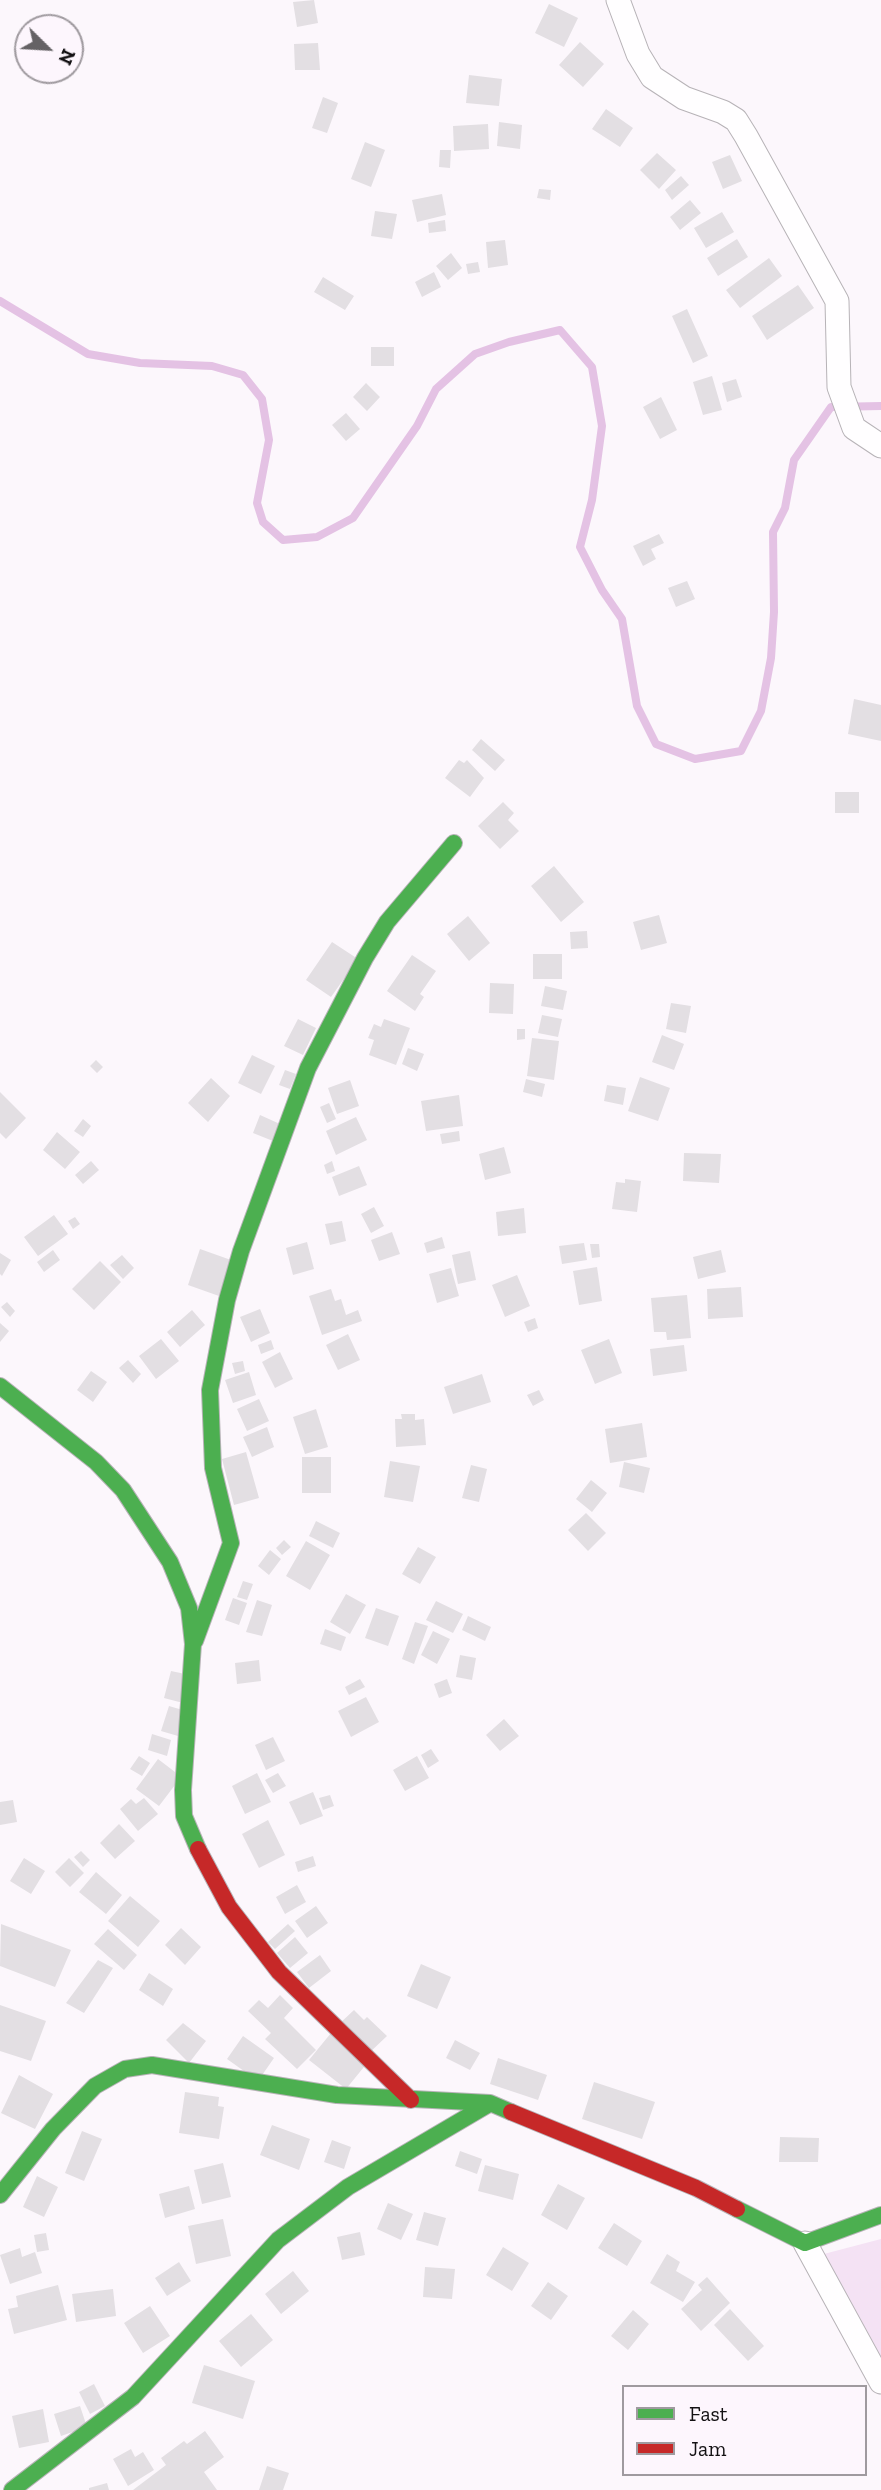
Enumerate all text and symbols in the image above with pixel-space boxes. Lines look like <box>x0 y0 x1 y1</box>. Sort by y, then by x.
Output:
north arrow <box>14 14 84 84</box>
text: N <box>53 46 80 68</box>
legend <box>622 2385 867 2476</box>
text: Fast <box>689 2401 728 2426</box>
text: Jam <box>689 2436 726 2461</box>

